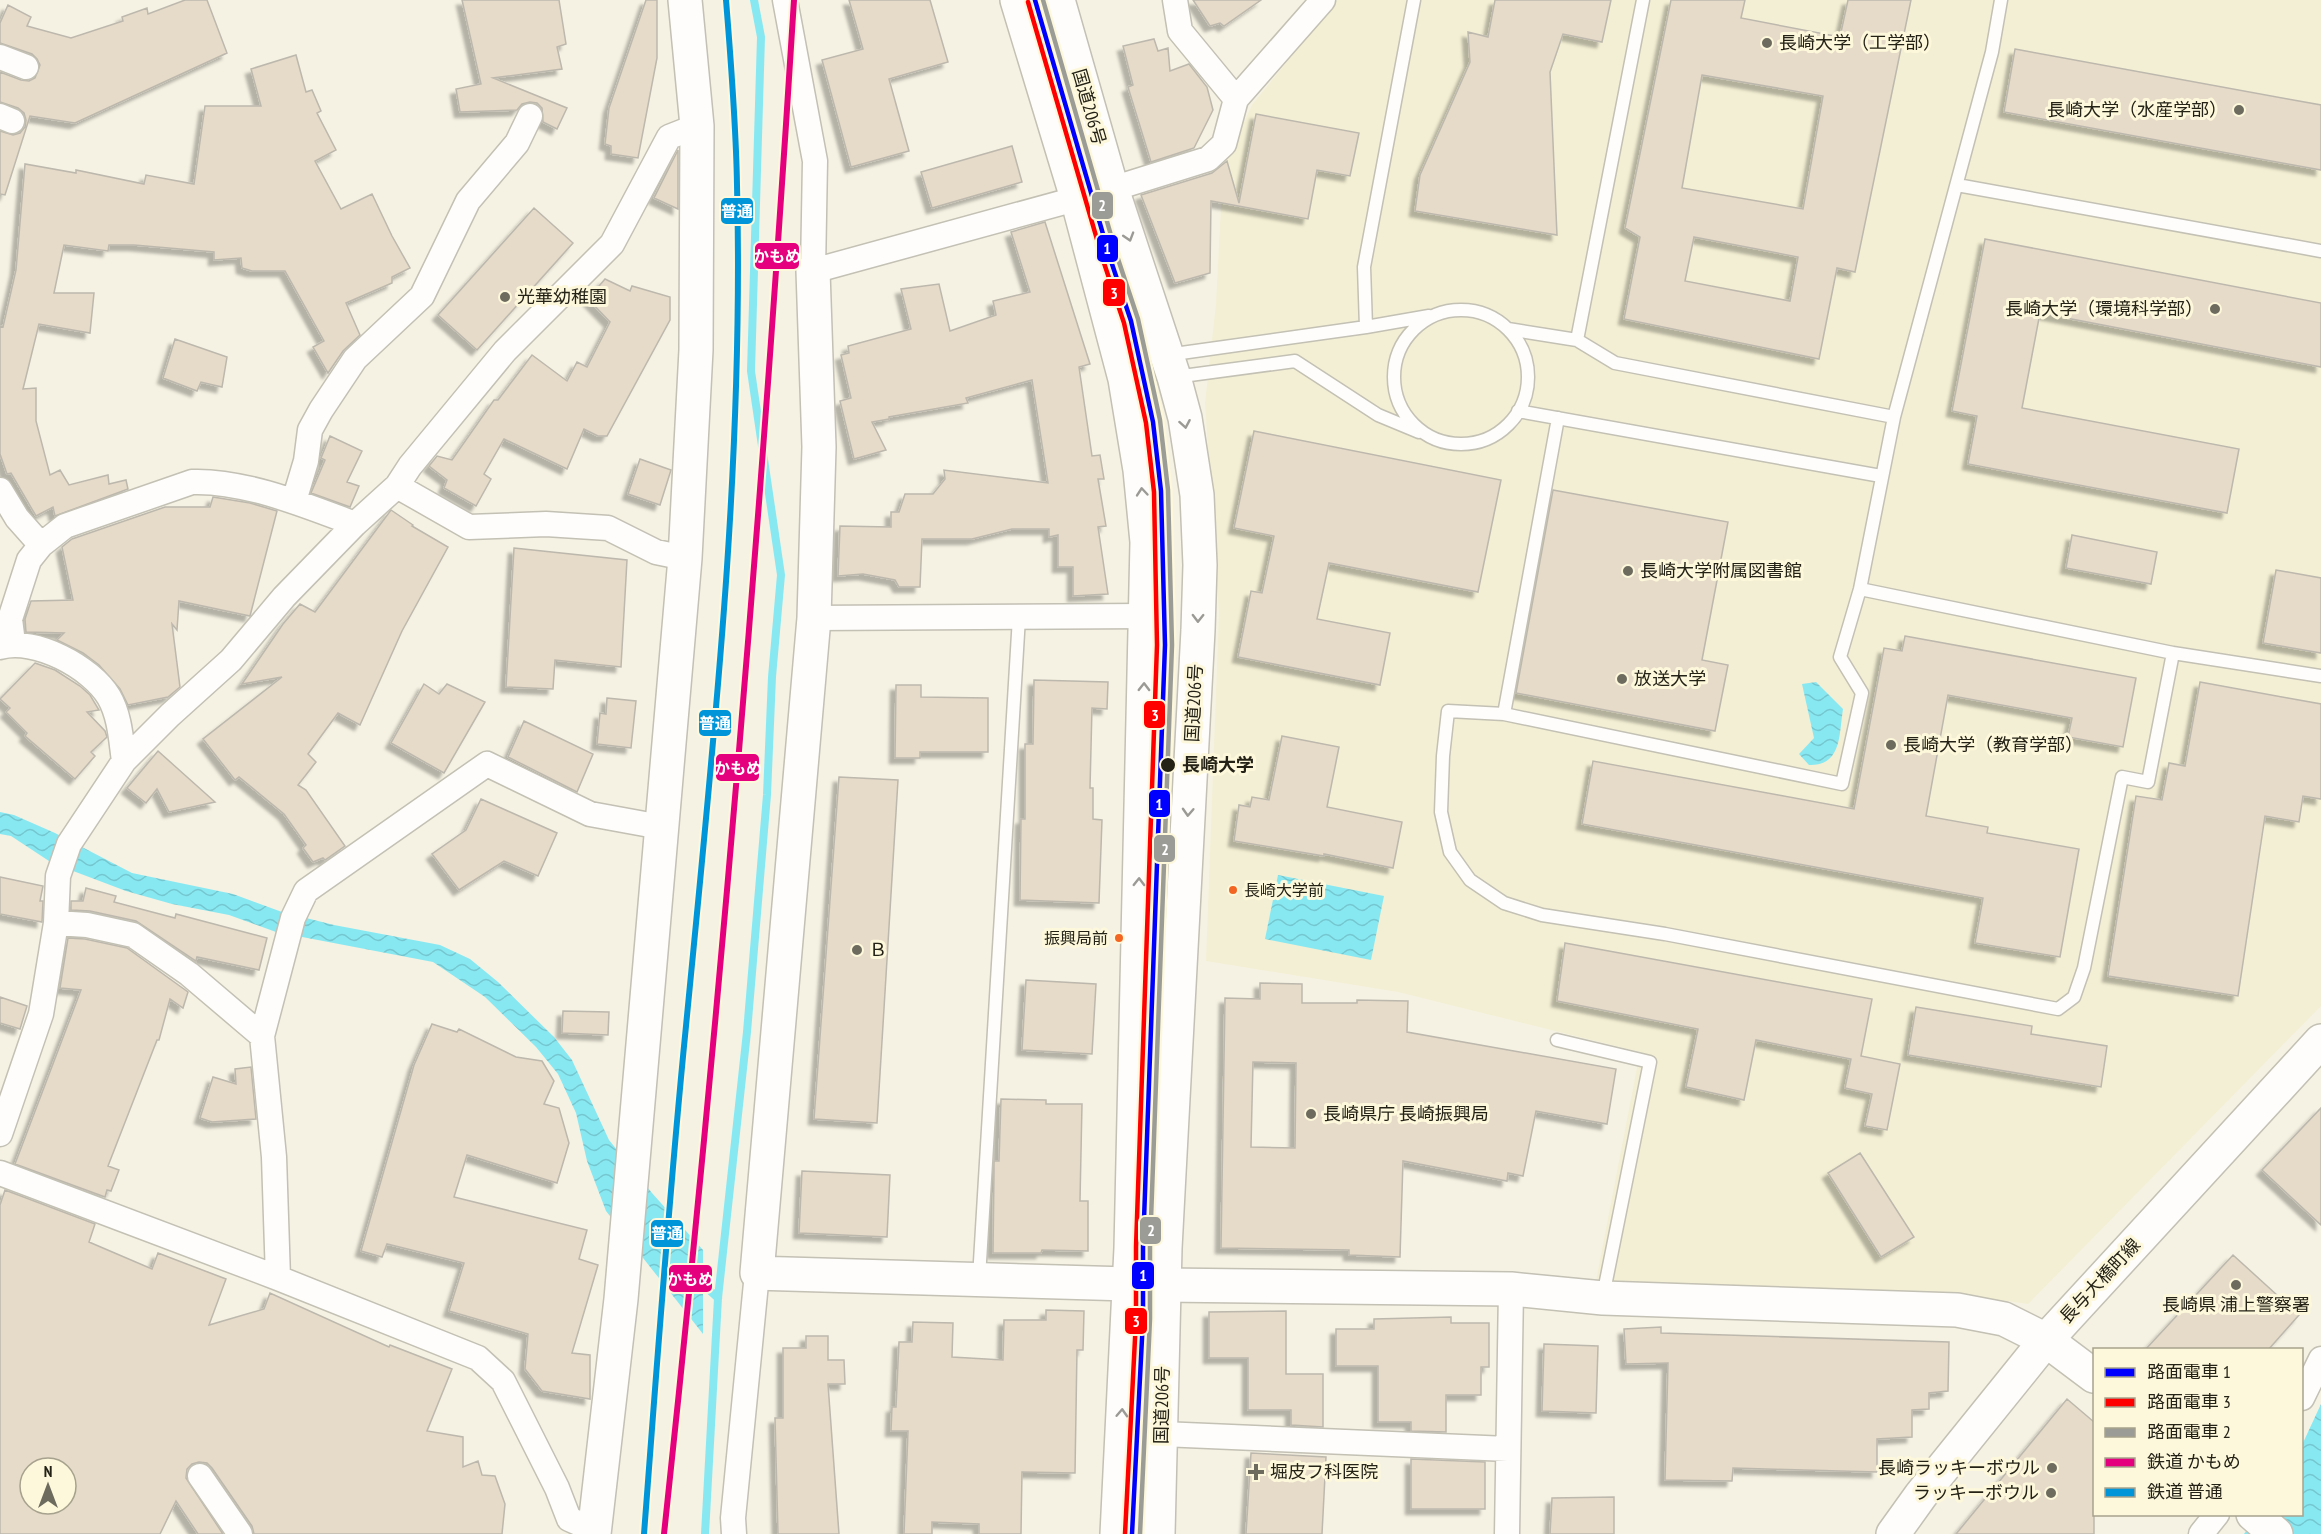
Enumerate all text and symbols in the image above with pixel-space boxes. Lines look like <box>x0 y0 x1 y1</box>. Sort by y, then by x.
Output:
place label: 長崎大学（工学部） <box>1779 31 1941 54</box>
marker: 長崎大学（工学部） <box>1760 36 1774 50</box>
street label: 国道206号 <box>1068 66 1111 148</box>
place label: 長崎大学（水産学部） <box>2047 98 2227 121</box>
marker: 長崎大学（水産学部） <box>2232 103 2246 117</box>
line badge: 2 <box>1091 191 1114 220</box>
text: 2 <box>1098 195 1106 215</box>
line badge: 普通 <box>720 197 754 225</box>
text: 普通 <box>721 201 753 221</box>
one-way arrow <box>1122 231 1134 242</box>
line badge: 1 <box>1096 234 1119 263</box>
text: 1 <box>1103 238 1111 258</box>
line badge: かもめ <box>754 242 800 270</box>
text: かもめ <box>753 246 801 266</box>
line badge: 3 <box>1102 278 1126 307</box>
text: 3 <box>1110 283 1118 303</box>
place label: 光華幼稚園 <box>517 285 607 308</box>
marker: 光華幼稚園 <box>498 290 512 304</box>
place label: 長崎大学（環境科学部） <box>2005 297 2203 320</box>
marker: 長崎大学（環境科学部） <box>2208 302 2222 316</box>
one-way arrow <box>1179 419 1191 428</box>
one-way arrow <box>1136 488 1149 497</box>
place label: 長崎大学附属図書館 <box>1640 559 1802 582</box>
marker: 長崎大学附属図書館 <box>1621 564 1635 578</box>
one-way arrow <box>1192 613 1205 622</box>
street label: 国道206号 <box>1180 663 1207 743</box>
place label: 放送大学 <box>1634 667 1706 690</box>
marker: 放送大学 <box>1615 672 1629 686</box>
one-way arrow <box>1138 683 1150 692</box>
line badge: 3 <box>1143 700 1166 729</box>
text: 3 <box>1151 705 1159 725</box>
line badge: 普通 <box>698 709 732 737</box>
text: 普通 <box>699 713 731 733</box>
place label: 長崎大学（教育学部） <box>1903 733 2083 756</box>
marker: 長崎大学（教育学部） <box>1884 738 1898 752</box>
line badge: かもめ <box>715 753 760 782</box>
place label: 長崎大学 <box>1182 753 1254 776</box>
marker: 長崎大学 <box>1159 756 1177 774</box>
text: かもめ <box>714 758 762 778</box>
line badge: 1 <box>1148 789 1171 818</box>
text: 1 <box>1155 794 1163 814</box>
one-way arrow <box>1182 808 1195 817</box>
line badge: 2 <box>1153 834 1176 863</box>
text: 2 <box>1161 839 1169 859</box>
one-way arrow <box>1133 877 1146 886</box>
place label: 長崎大学前 <box>1244 880 1324 900</box>
marker: 長崎大学前 <box>1227 884 1239 896</box>
place label: 振興局前 <box>1044 928 1108 948</box>
marker: 振興局前 <box>1113 932 1125 944</box>
place label: Ｂ <box>869 938 887 961</box>
marker: Ｂ <box>850 943 864 957</box>
place label: 長崎県庁 長崎振興局 <box>1323 1102 1489 1125</box>
marker: 長崎県庁 長崎振興局 <box>1304 1107 1318 1121</box>
line badge: 2 <box>1139 1216 1162 1245</box>
line badge: 普通 <box>650 1219 684 1248</box>
text: 2 <box>1147 1220 1155 1240</box>
text: 普通 <box>651 1223 683 1243</box>
street label: 長与大橋町線 <box>2054 1233 2145 1328</box>
line badge: 1 <box>1131 1261 1155 1290</box>
line badge: かもめ <box>668 1264 713 1293</box>
text: 1 <box>1139 1265 1147 1285</box>
text: かもめ <box>666 1269 714 1289</box>
marker: 長崎県 浦上警察署 <box>2229 1278 2243 1292</box>
place label: 長崎県 浦上警察署 <box>2162 1293 2310 1316</box>
line badge: 3 <box>1124 1307 1148 1335</box>
text: 3 <box>1132 1311 1140 1331</box>
legend <box>2093 1348 2303 1516</box>
text: 路面電車 1 <box>2147 1360 2231 1383</box>
street label: 国道206号 <box>1149 1366 1174 1444</box>
text: 路面電車 3 <box>2147 1390 2231 1413</box>
one-way arrow <box>1116 1408 1128 1417</box>
text: 路面電車 2 <box>2147 1420 2231 1443</box>
text: 鉄道 かもめ <box>2147 1450 2241 1473</box>
north arrow <box>18 1456 78 1516</box>
place label: 長崎ラッキーボウル <box>1878 1456 2040 1479</box>
place label: 堀皮フ科医院 <box>1270 1460 1378 1483</box>
text: N <box>44 1461 52 1481</box>
marker: 長崎ラッキーボウル <box>2045 1461 2059 1475</box>
marker: 堀皮フ科医院 <box>1247 1463 1265 1481</box>
text: 鉄道 普通 <box>2147 1480 2223 1503</box>
place label: ラッキーボウル <box>1913 1481 2039 1504</box>
marker: ラッキーボウル <box>2044 1486 2058 1500</box>

